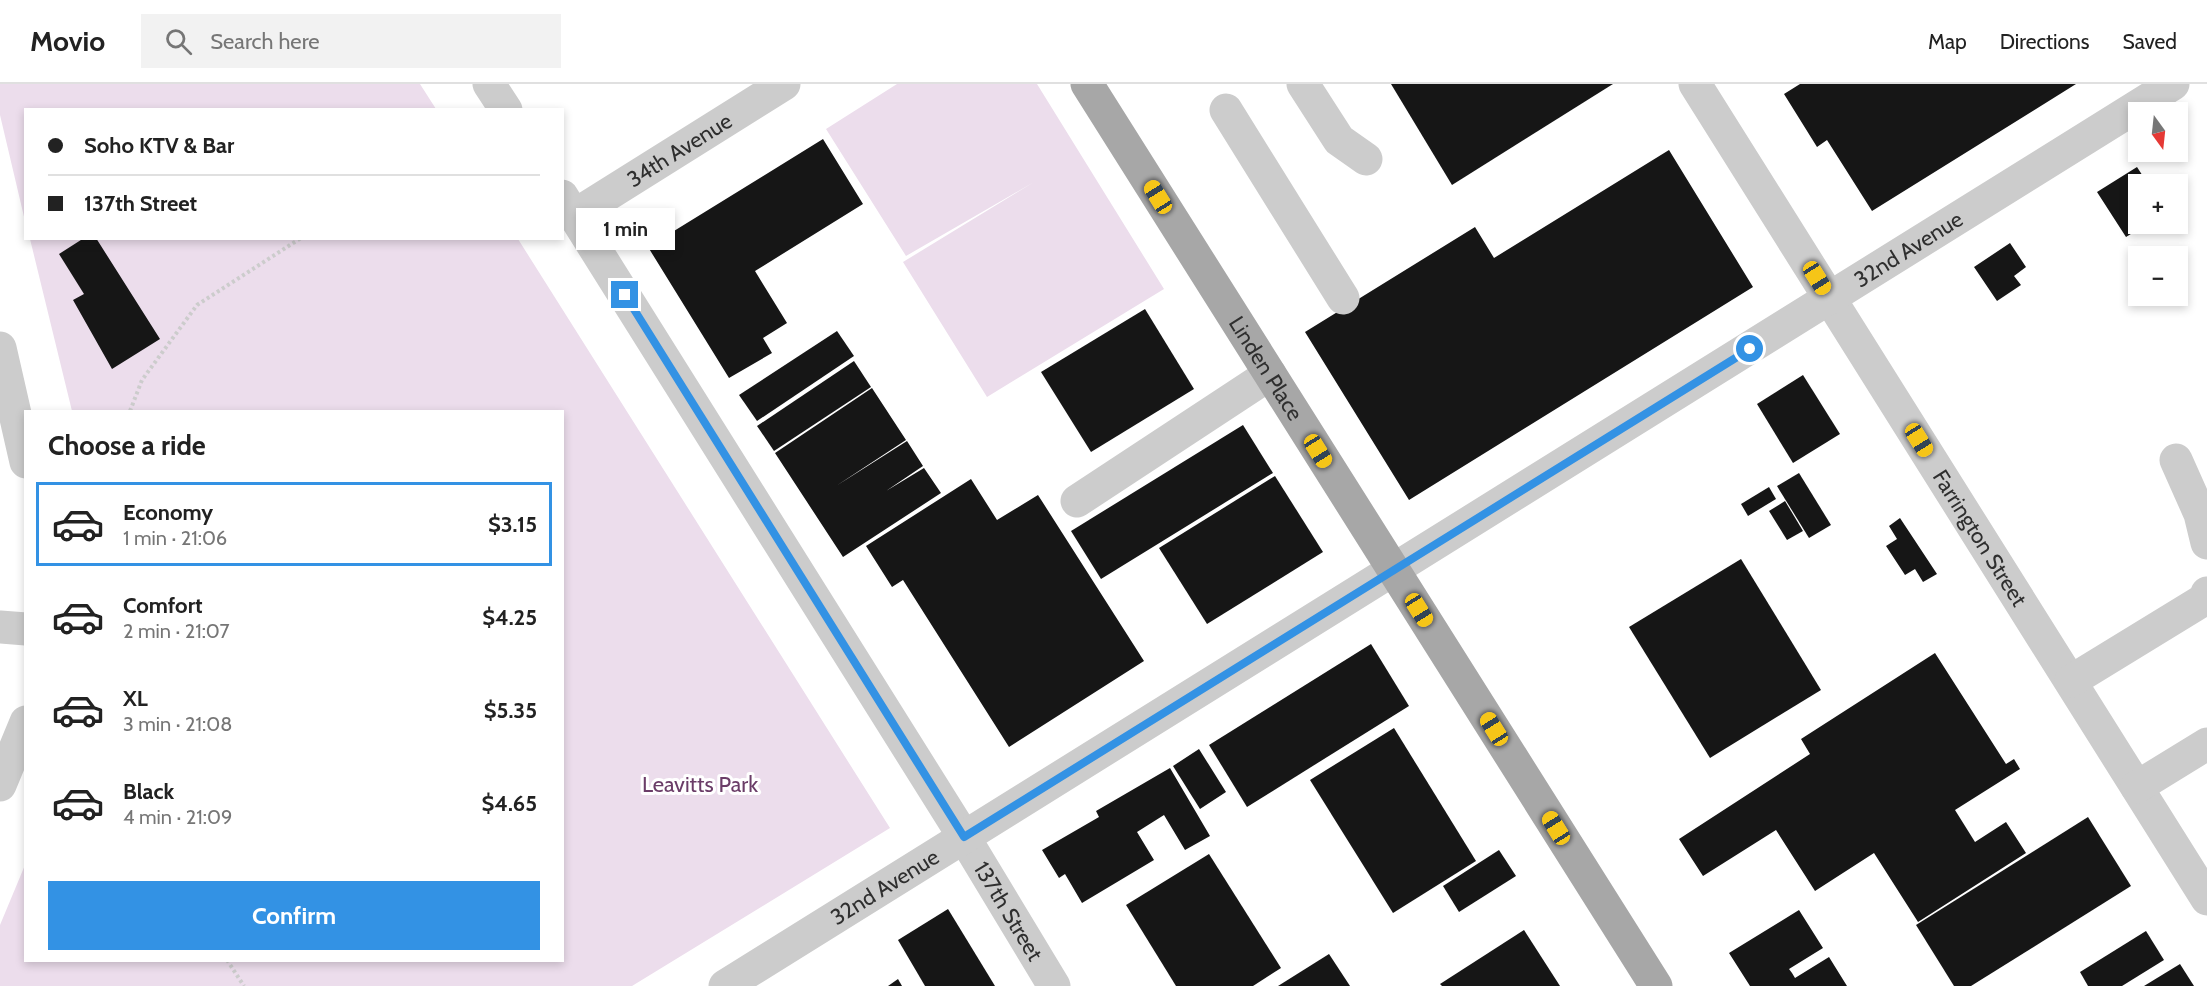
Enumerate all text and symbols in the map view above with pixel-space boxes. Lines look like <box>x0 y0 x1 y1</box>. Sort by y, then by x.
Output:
search box <box>141 14 561 68</box>
text: Movio <box>30 24 105 58</box>
icon: search <box>162 25 195 58</box>
text: Search here <box>210 28 320 55</box>
text: Map <box>1928 29 1967 54</box>
text: Directions <box>2000 29 2089 54</box>
text: Saved <box>2122 29 2177 54</box>
north arrow <box>2128 102 2188 162</box>
map controls <box>2128 102 2188 306</box>
street label: 34th Avenue <box>622 107 737 193</box>
text: Soho KTV & Bar <box>84 132 234 159</box>
button: + <box>2128 174 2188 234</box>
car <box>1141 177 1175 217</box>
text: 137th Street <box>84 190 197 217</box>
street label: 32nd Avenue <box>1849 205 1967 293</box>
callout: 1 min <box>576 208 674 250</box>
text: 1 min <box>603 217 648 241</box>
button: − <box>2128 246 2188 306</box>
car <box>1800 258 1834 298</box>
route end <box>611 281 638 308</box>
street label: Linden Place <box>1223 311 1309 425</box>
route start <box>1736 335 1763 362</box>
car <box>1902 420 1936 460</box>
text: Choose a ride <box>48 429 206 462</box>
car <box>1301 431 1335 471</box>
street label: Farrington Street <box>1927 465 2033 612</box>
icon: car <box>51 497 105 551</box>
text: Economy <box>123 499 213 526</box>
text: $3.15 <box>488 511 537 538</box>
text: 1 min · 21:06 <box>123 526 227 550</box>
icon: car <box>51 590 105 644</box>
car <box>1402 590 1436 630</box>
text: Comfort <box>123 592 202 619</box>
text: $4.25 <box>482 604 537 631</box>
text: 2 min · 21:07 <box>123 619 230 643</box>
icon: car <box>51 683 105 737</box>
text: XL <box>123 685 148 712</box>
text: $5.35 <box>484 697 537 724</box>
car <box>1477 709 1511 749</box>
text: 3 min · 21:08 <box>123 712 232 736</box>
park label: Leavitts Park <box>642 771 758 798</box>
icon: car <box>51 776 105 830</box>
text: Black <box>123 778 174 805</box>
text: $4.65 <box>482 790 537 817</box>
text: 4 min · 21:09 <box>123 805 232 829</box>
car <box>1539 808 1573 848</box>
street label: 32nd Avenue <box>825 843 944 931</box>
street label: 137th Street <box>968 856 1049 966</box>
button: Confirm <box>48 881 540 950</box>

